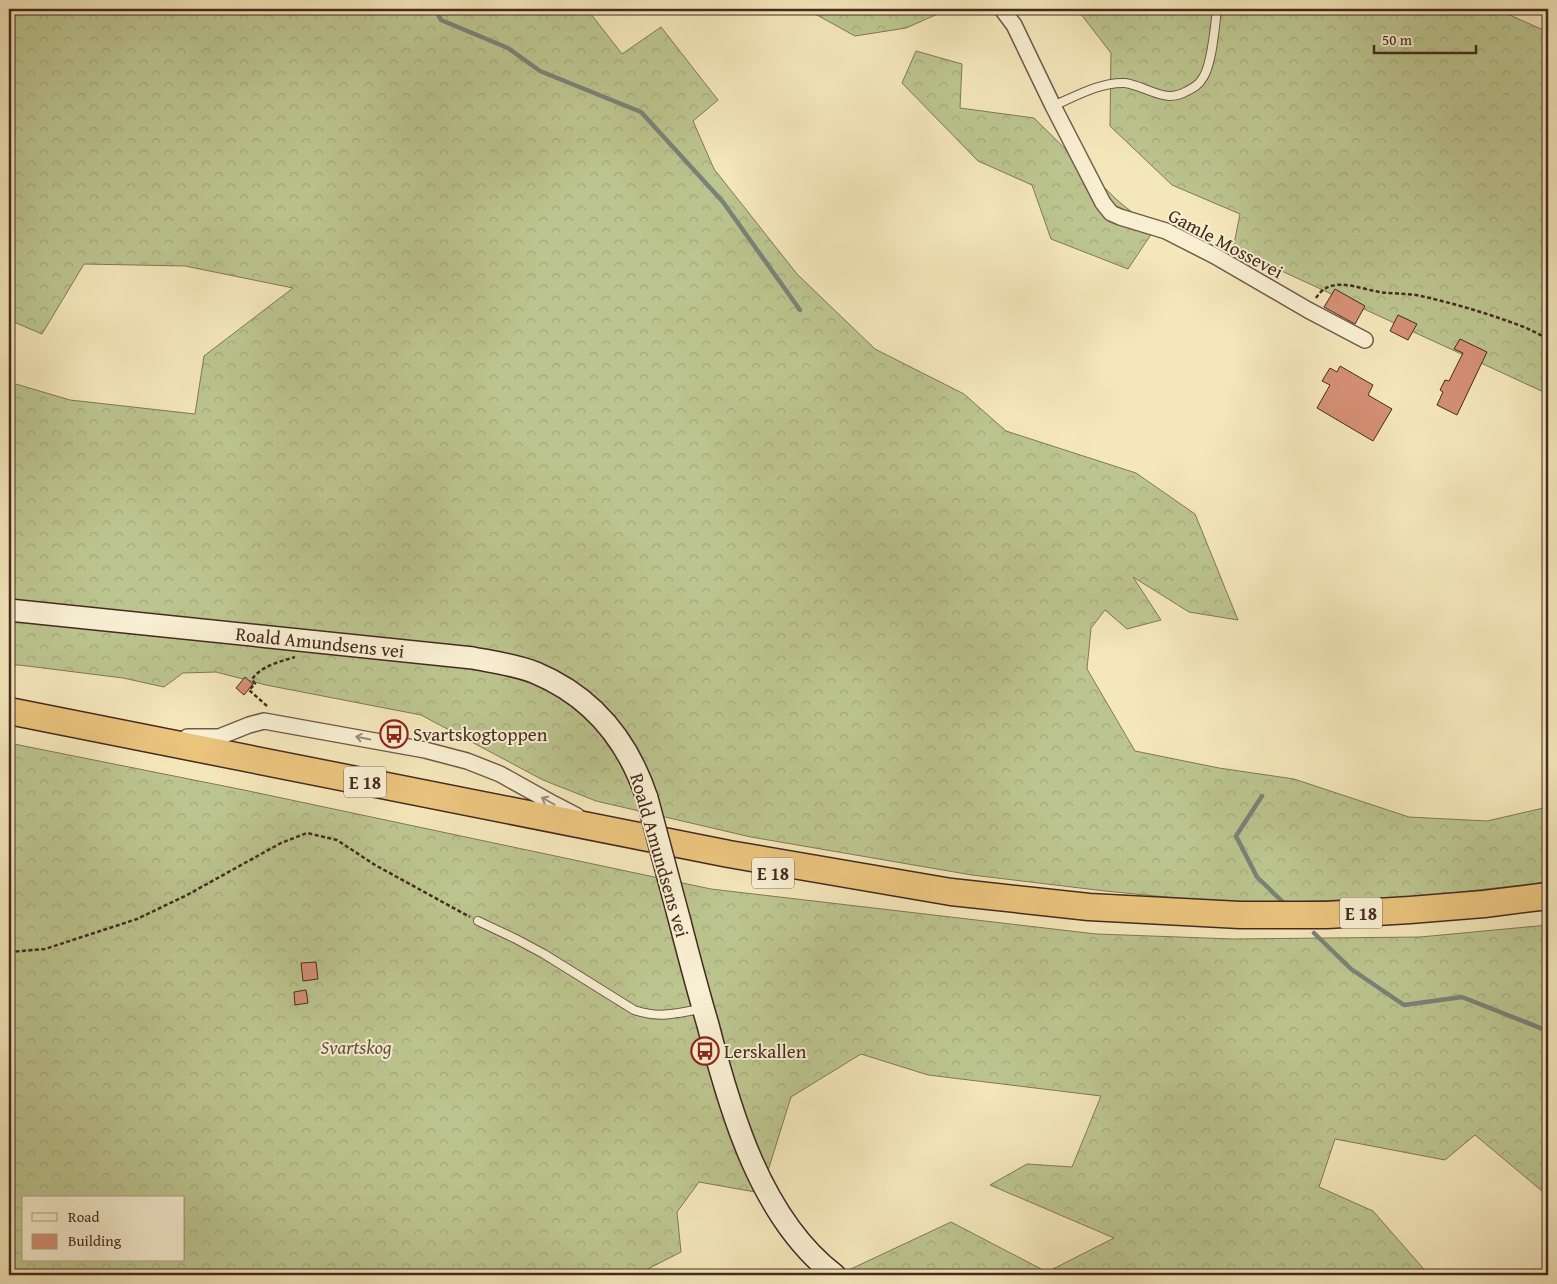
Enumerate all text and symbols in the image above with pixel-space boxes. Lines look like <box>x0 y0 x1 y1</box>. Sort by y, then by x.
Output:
scale bar <box>1374 22 1477 54</box>
text: 50 m <box>1382 29 1413 50</box>
street label: Gamle Mossevei <box>1164 201 1288 285</box>
street label: Roald Amundsens vei <box>234 619 406 665</box>
bus stop icon: Svartskogtoppen <box>379 719 409 749</box>
place label: Svartskogtoppen <box>413 720 548 748</box>
one-way arrow <box>355 732 371 742</box>
road number: E 18 <box>344 766 386 798</box>
street label: Roald Amundsens vei <box>623 770 697 940</box>
one-way arrow <box>541 796 556 805</box>
road number: E 18 <box>752 858 794 888</box>
road number: E 18 <box>1340 898 1382 928</box>
park label: Svartskog <box>320 1033 392 1061</box>
bus stop icon: Lerskallen <box>690 1036 720 1066</box>
place label: Lerskallen <box>724 1037 807 1065</box>
legend <box>22 1196 185 1262</box>
text: Road <box>68 1206 99 1227</box>
text: Building <box>68 1230 122 1251</box>

